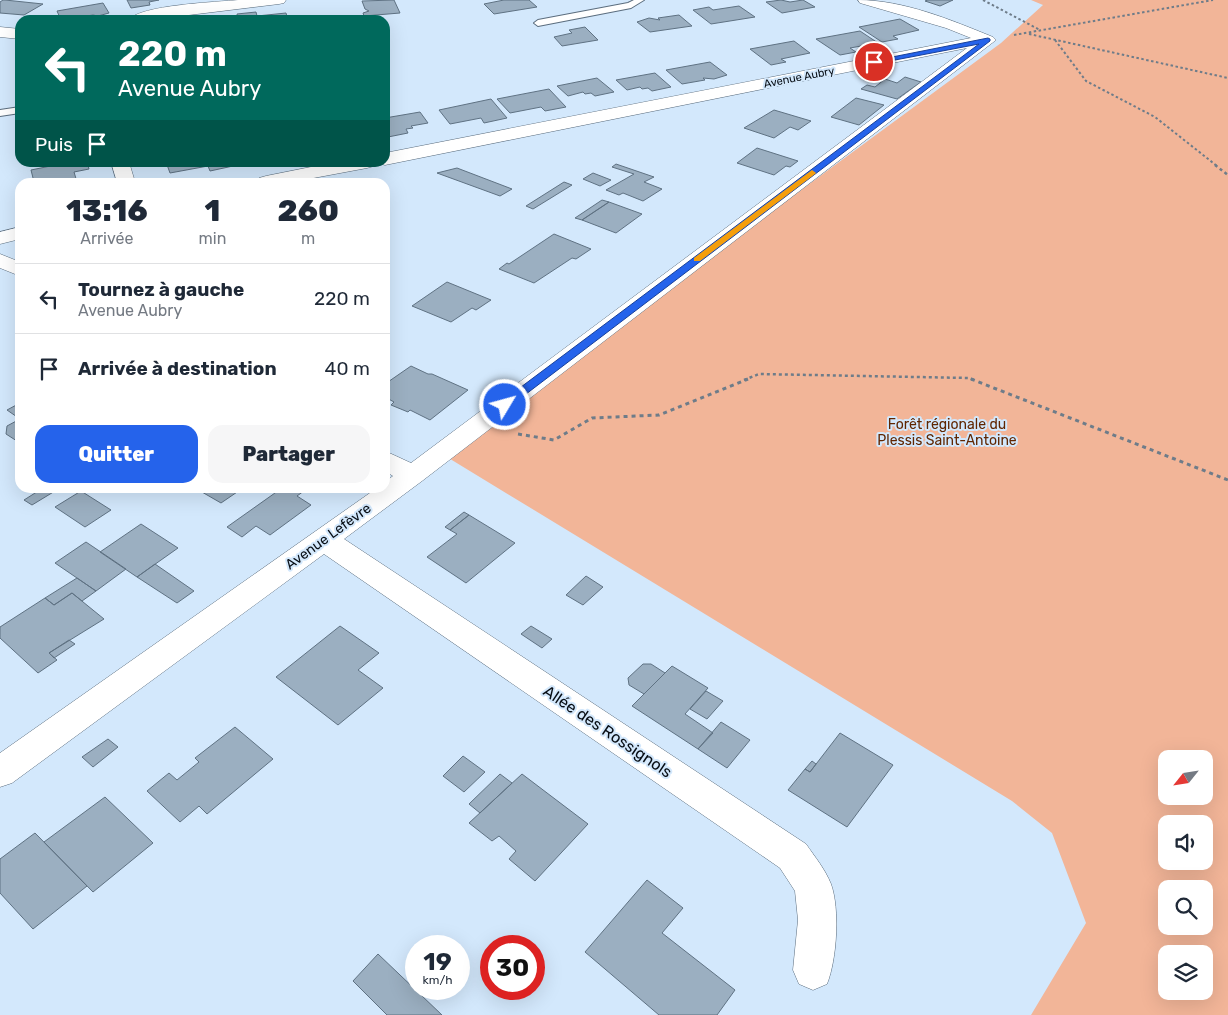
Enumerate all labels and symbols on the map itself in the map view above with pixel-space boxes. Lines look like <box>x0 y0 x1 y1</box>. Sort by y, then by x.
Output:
pin <box>853 41 895 83</box>
street label: Avenue Aubry <box>763 64 836 91</box>
position arrow <box>478 378 530 430</box>
park label: Forêt régionale du Plessis Saint-Antoine <box>877 416 1017 449</box>
street label: Avenue Lefèvre <box>282 500 375 573</box>
street label: Allée des Rossignols <box>540 681 676 782</box>
north arrow <box>1158 750 1212 805</box>
speed limit sign: 30 <box>480 935 545 1000</box>

